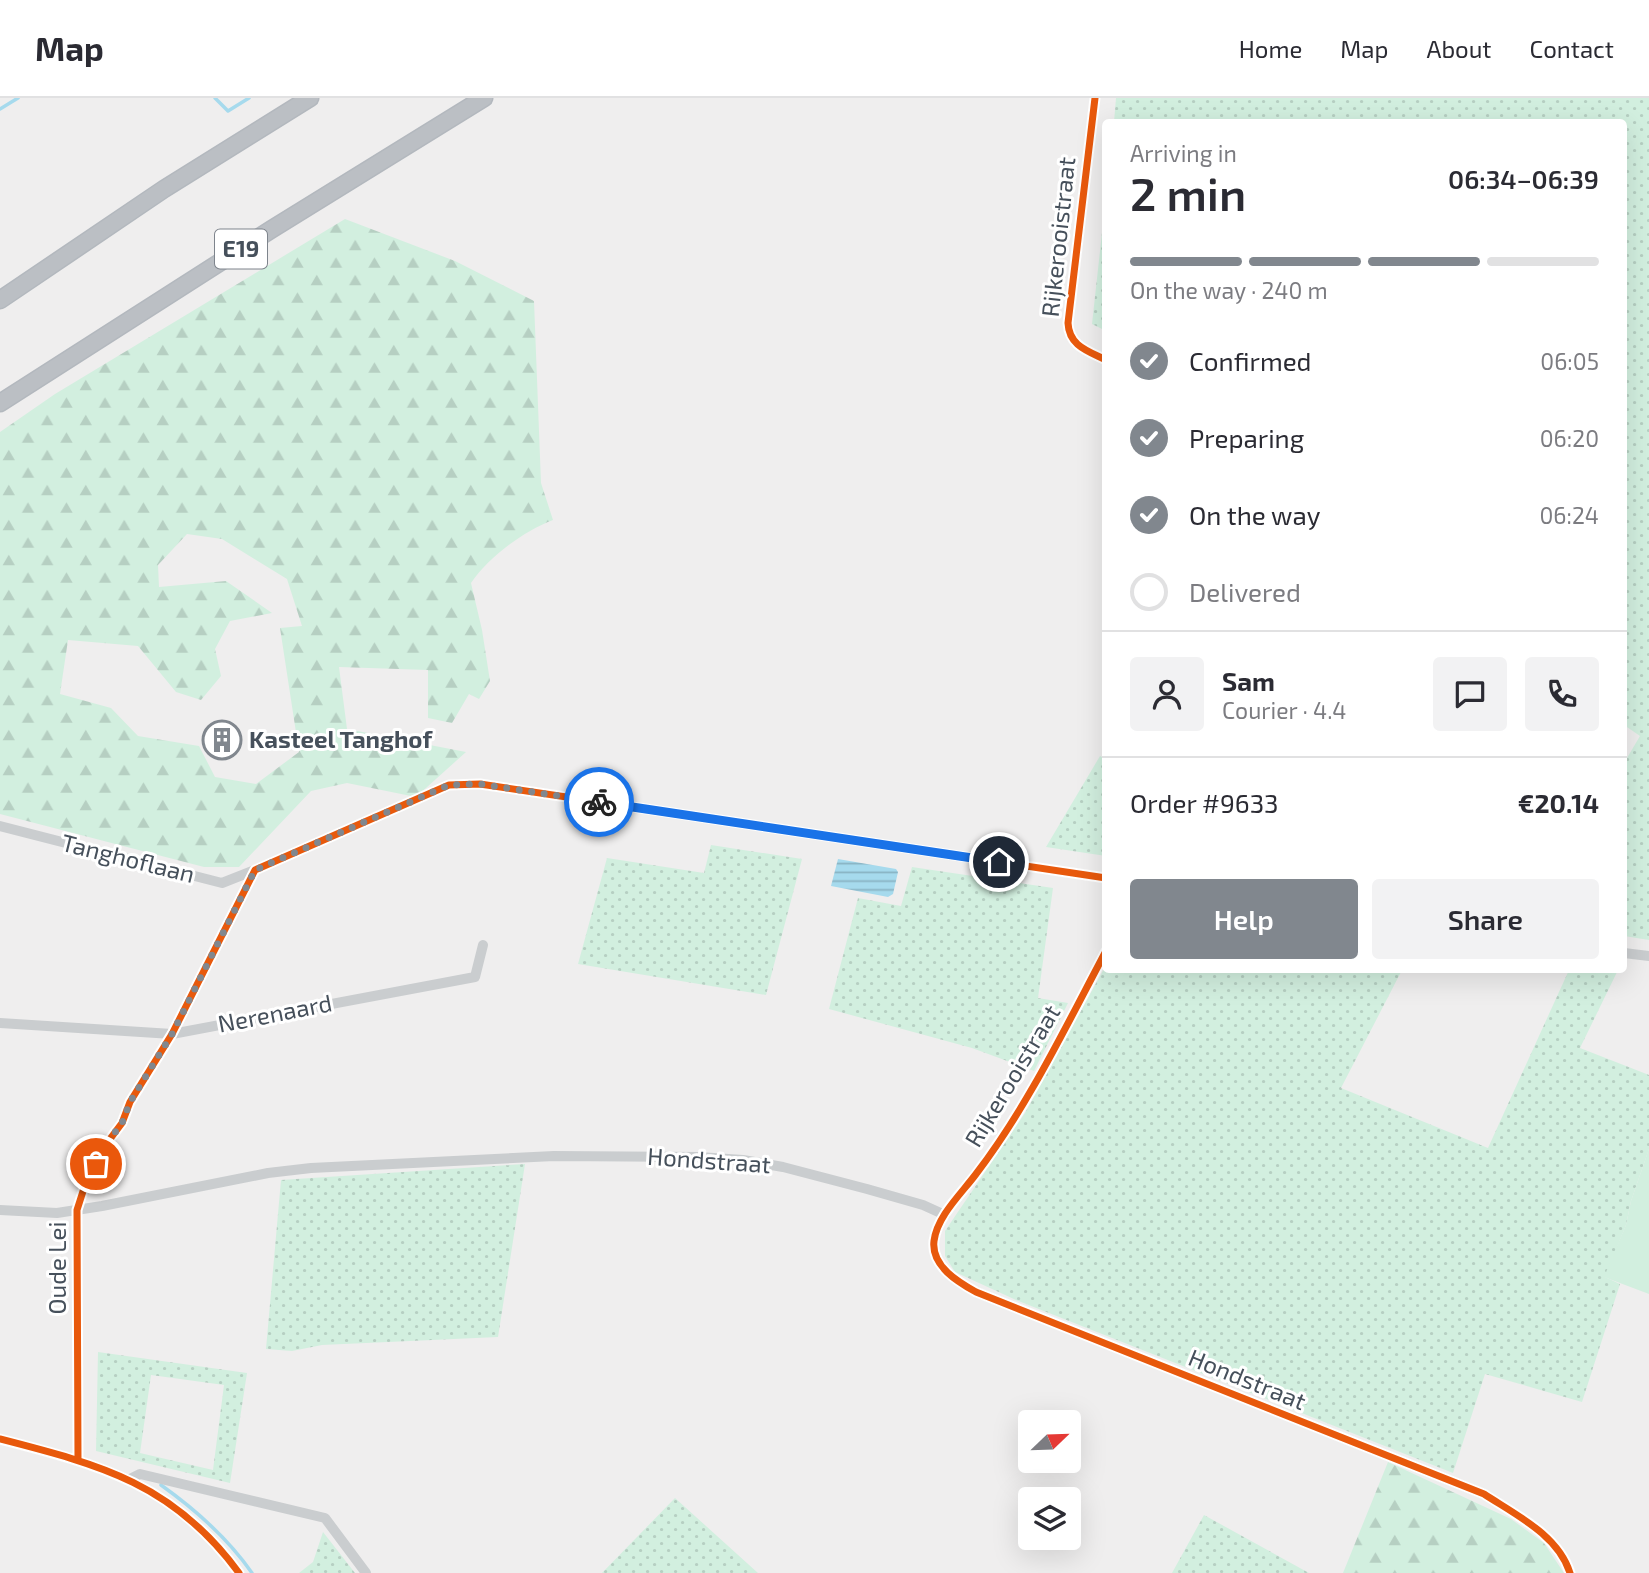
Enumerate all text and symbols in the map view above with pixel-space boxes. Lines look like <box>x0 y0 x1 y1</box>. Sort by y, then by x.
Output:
text: Map <box>35 28 104 68</box>
text: Home <box>1239 34 1302 63</box>
text: Map <box>1340 34 1388 63</box>
text: About <box>1426 34 1492 63</box>
text: Contact <box>1530 34 1614 63</box>
text: Arriving in <box>1130 139 1237 167</box>
street label: Rijkerooistraat <box>1035 156 1080 318</box>
text: 06:34–06:39 <box>1448 163 1599 194</box>
text: 2 min <box>1130 165 1246 220</box>
road number: E19 <box>215 230 267 268</box>
text: On the way · 240 m <box>1130 276 1328 304</box>
icon: check <box>1130 342 1168 380</box>
text: Confirmed <box>1189 345 1312 376</box>
text: 06:05 <box>1540 347 1599 375</box>
icon: check <box>1130 419 1168 457</box>
text: Preparing <box>1189 422 1304 453</box>
text: 06:20 <box>1540 424 1599 452</box>
icon: check <box>1130 496 1168 534</box>
text: On the way <box>1189 499 1320 530</box>
text: 06:24 <box>1539 501 1599 529</box>
text: Delivered <box>1189 576 1301 607</box>
button: person <box>1130 657 1204 731</box>
button: chat <box>1433 657 1507 731</box>
button: phone <box>1525 657 1599 731</box>
text: Sam <box>1222 665 1275 696</box>
text: Courier · 4.4 <box>1222 696 1346 724</box>
building icon: Kasteel Tanghof <box>201 719 243 761</box>
place label: Kasteel Tanghof <box>249 724 433 753</box>
courier <box>564 767 634 837</box>
icon: bike <box>580 783 618 821</box>
text: Order #9633 <box>1130 787 1279 818</box>
text: €20.14 <box>1518 787 1599 818</box>
street label: Tanghoflaan <box>59 827 198 888</box>
pin <box>969 832 1029 892</box>
icon: home <box>980 843 1018 881</box>
button: Help <box>1130 879 1358 959</box>
button: Share <box>1372 879 1599 959</box>
street label: Nerenaard <box>215 987 334 1038</box>
street label: Rijkerooistraat <box>958 999 1065 1151</box>
pin <box>66 1134 126 1194</box>
street label: Hondstraat <box>646 1141 772 1178</box>
icon: bag <box>77 1145 115 1183</box>
street label: Oude Lei <box>42 1222 71 1314</box>
street label: Hondstraat <box>1185 1342 1310 1415</box>
north arrow <box>1018 1410 1082 1474</box>
map controls <box>1018 1410 1081 1550</box>
button: layers <box>1018 1487 1081 1550</box>

